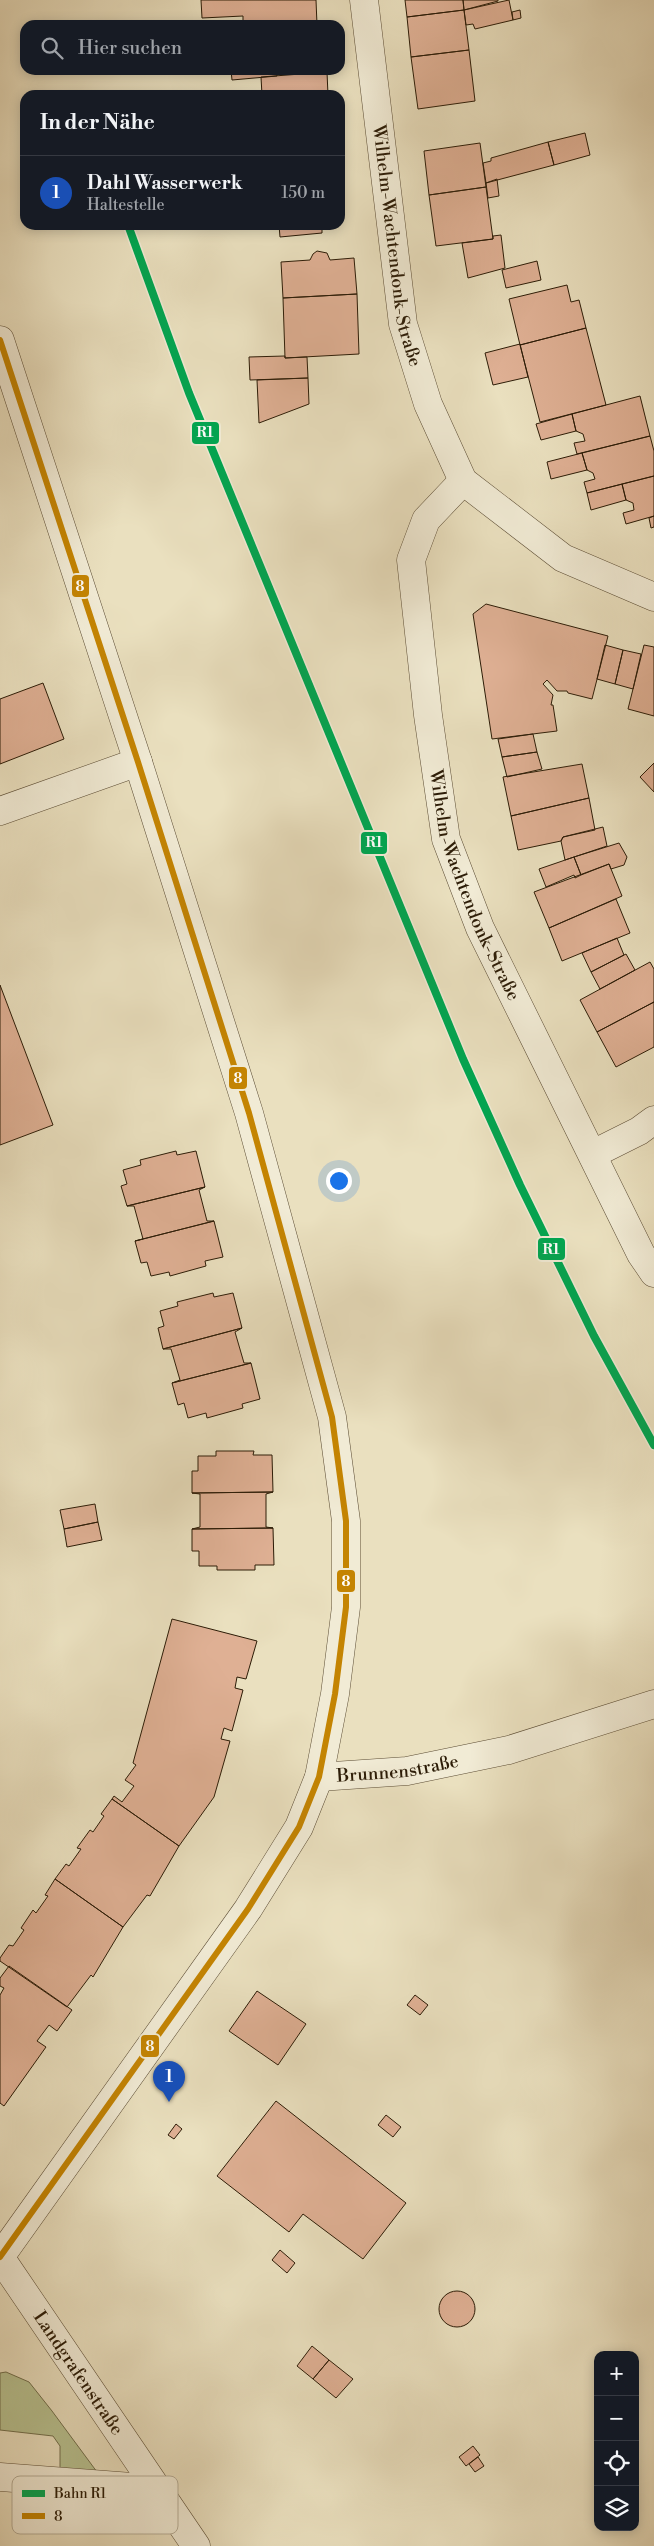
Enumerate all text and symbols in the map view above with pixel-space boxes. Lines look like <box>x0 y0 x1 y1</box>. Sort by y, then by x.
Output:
search box <box>20 20 345 75</box>
icon: search <box>38 34 66 62</box>
text: Hier suchen <box>78 36 182 60</box>
text: In der Nähe <box>40 110 155 136</box>
street label: Wilhelm-Wachtendonk-Straße <box>367 122 427 370</box>
text: Dahl Wasserwerk <box>87 171 242 195</box>
text: 1 <box>52 183 60 203</box>
text: 150 m <box>281 183 325 203</box>
text: Haltestelle <box>87 195 165 215</box>
line badge: R1 <box>191 421 220 445</box>
text: R1 <box>196 424 214 442</box>
line badge: 8 <box>71 574 90 598</box>
text: 8 <box>76 578 85 596</box>
street label: Wilhelm-Wachtendonk-Straße <box>424 767 525 1004</box>
line badge: R1 <box>360 831 388 855</box>
text: R1 <box>365 834 383 852</box>
line badge: 8 <box>228 1066 248 1090</box>
text: 8 <box>234 1070 243 1088</box>
your location <box>326 1168 352 1194</box>
line badge: R1 <box>537 1237 566 1261</box>
text: R1 <box>542 1241 560 1259</box>
line badge: 8 <box>336 1569 356 1593</box>
text: 8 <box>342 1573 351 1591</box>
street label: Brunnenstraße <box>335 1750 461 1788</box>
line badge: 8 <box>140 2034 160 2058</box>
text: 8 <box>146 2038 155 2056</box>
pin: 1 <box>153 2061 185 2102</box>
street label: Landgrafenstraße <box>28 2307 128 2440</box>
map controls <box>594 2351 639 2531</box>
button: + <box>594 2351 639 2396</box>
button: − <box>594 2396 639 2441</box>
button: locate <box>594 2441 639 2486</box>
legend <box>12 2476 178 2534</box>
text: Bahn R1 <box>53 2485 106 2503</box>
button: layers <box>594 2486 639 2531</box>
text: 8 <box>54 2508 63 2526</box>

